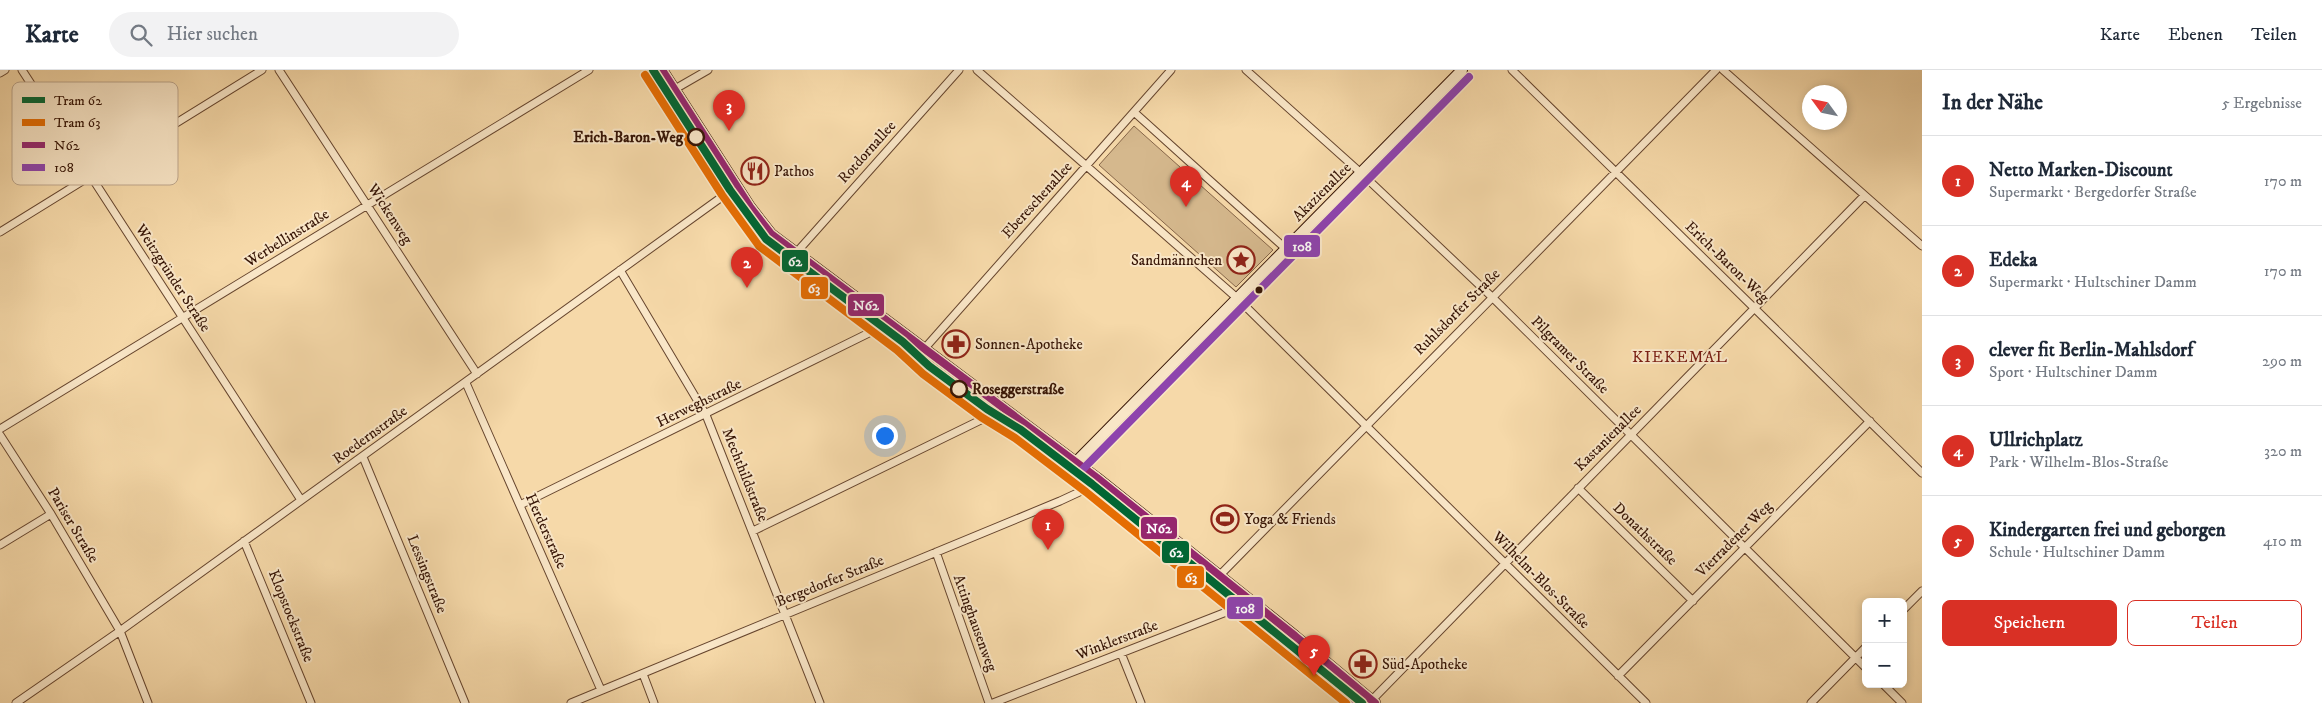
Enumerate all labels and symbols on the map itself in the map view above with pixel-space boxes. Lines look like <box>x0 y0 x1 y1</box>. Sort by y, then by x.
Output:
legend <box>12 82 178 185</box>
north arrow <box>1802 85 1847 130</box>
pin: 3 <box>713 90 745 131</box>
text: Tram 62 <box>54 92 102 110</box>
text: Tram 63 <box>54 114 100 132</box>
street label: Rotdornallee <box>834 117 900 187</box>
place label: Erich-Baron-Weg <box>573 128 684 147</box>
marker: Erich-Baron-Weg <box>687 128 705 146</box>
text: N62 <box>54 137 80 155</box>
restaurant icon: Pathos <box>740 156 770 186</box>
street label: Ebereschenallee <box>998 158 1076 242</box>
text: 108 <box>54 159 74 177</box>
street label: Akazienallee <box>1289 159 1355 225</box>
place label: Pathos <box>774 162 814 181</box>
pin: 4 <box>1170 166 1202 207</box>
street label: Wickenweg <box>363 179 417 248</box>
street label: Werbellinstraße <box>240 205 333 272</box>
street label: Erich-Baron-Weg <box>1681 217 1774 307</box>
street label: Weitzgründer Straße <box>131 220 215 335</box>
line badge: 108 <box>1283 234 1321 258</box>
text: 108 <box>1292 238 1312 256</box>
place icon: Sandmännchen <box>1226 245 1256 275</box>
pin: 2 <box>731 247 763 288</box>
line badge: 62 <box>781 249 809 273</box>
place label: Sandmännchen <box>1131 251 1222 270</box>
text: 62 <box>788 253 803 271</box>
street label: Ruhlsdorfer Straße <box>1410 265 1504 359</box>
line badge: 63 <box>800 276 829 300</box>
text: 63 <box>808 280 820 298</box>
unlabelled marker <box>1254 285 1264 295</box>
line badge: N62 <box>847 293 885 317</box>
text: N62 <box>853 297 880 315</box>
street label: Pilgramer Straße <box>1527 312 1613 398</box>
pharmacy icon: Sonnen-Apotheke <box>941 329 971 359</box>
place label: Sonnen-Apotheke <box>975 335 1083 354</box>
district label: KIEKEMAL <box>1632 347 1728 367</box>
street label: Herweghstraße <box>653 374 745 432</box>
marker: Roseggerstraße <box>950 380 968 398</box>
place label: Roseggerstraße <box>972 380 1065 399</box>
street label: Kastanienallee <box>1571 401 1645 475</box>
street label: Roedernstraße <box>329 402 411 468</box>
your location <box>872 423 898 449</box>
street label: Mechthildstraße <box>718 425 772 525</box>
street label: Pariser Straße <box>43 484 103 566</box>
street label: Herderstraße <box>521 490 571 572</box>
street label: Vierradener Weg <box>1691 496 1777 582</box>
street label: Donathstraße <box>1609 499 1681 569</box>
sports icon: Yoga & Friends <box>1210 504 1240 534</box>
pin: 1 <box>1032 509 1064 550</box>
place label: Yoga & Friends <box>1244 510 1336 529</box>
line badge: N62 <box>1140 516 1178 540</box>
text: N62 <box>1146 520 1173 538</box>
street label: Wilhelm-Blos-Straße <box>1488 527 1594 633</box>
street label: Lessingstraße <box>403 532 451 616</box>
line badge: 62 <box>1161 540 1190 564</box>
text: 62 <box>1169 544 1184 562</box>
street label: Bergedorfer Straße <box>773 551 887 611</box>
line badge: 63 <box>1176 565 1205 589</box>
street label: Klopstockstraße <box>264 567 318 665</box>
text: 63 <box>1185 569 1197 587</box>
street label: Attinghausenweg <box>949 572 1002 675</box>
line badge: 108 <box>1226 596 1264 620</box>
text: 108 <box>1235 600 1255 618</box>
street label: Winklerstraße <box>1072 616 1161 665</box>
pin: 5 <box>1298 635 1330 676</box>
pharmacy icon: Süd-Apotheke <box>1348 649 1378 679</box>
place label: Süd-Apotheke <box>1382 655 1467 674</box>

